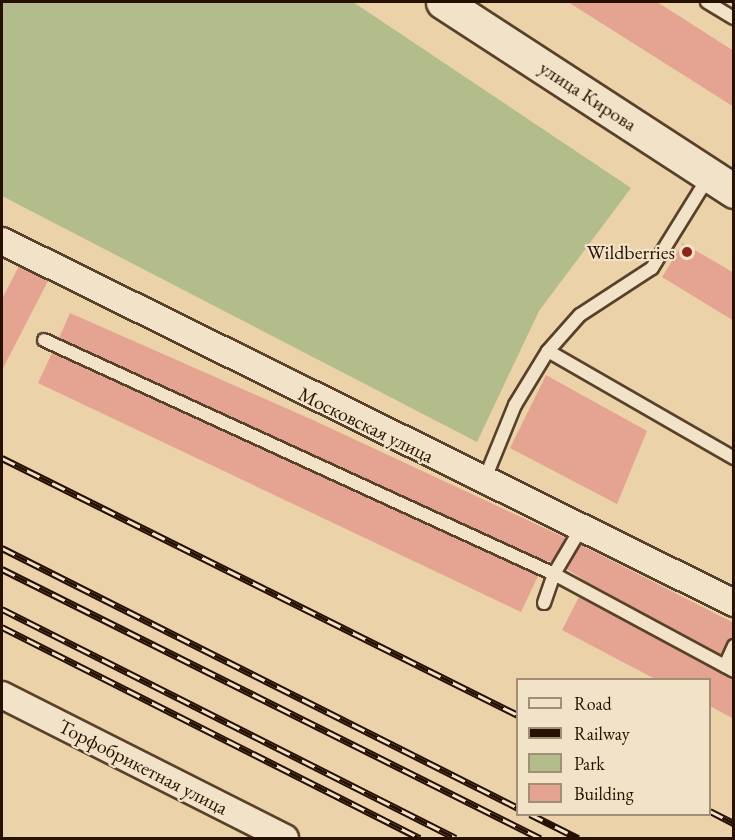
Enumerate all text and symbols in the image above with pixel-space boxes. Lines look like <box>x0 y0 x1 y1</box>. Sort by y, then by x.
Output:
street label: улица Кирова <box>535 56 641 136</box>
place label: Wildberries <box>587 240 675 264</box>
marker: Wildberries <box>680 245 694 259</box>
street label: Московская улица <box>294 382 438 468</box>
legend <box>516 678 711 816</box>
text: Road <box>574 692 612 715</box>
street label: Торфобрикетная улица <box>54 714 232 820</box>
text: Railway <box>574 722 630 745</box>
text: Park <box>574 752 605 775</box>
text: Building <box>574 782 634 805</box>

